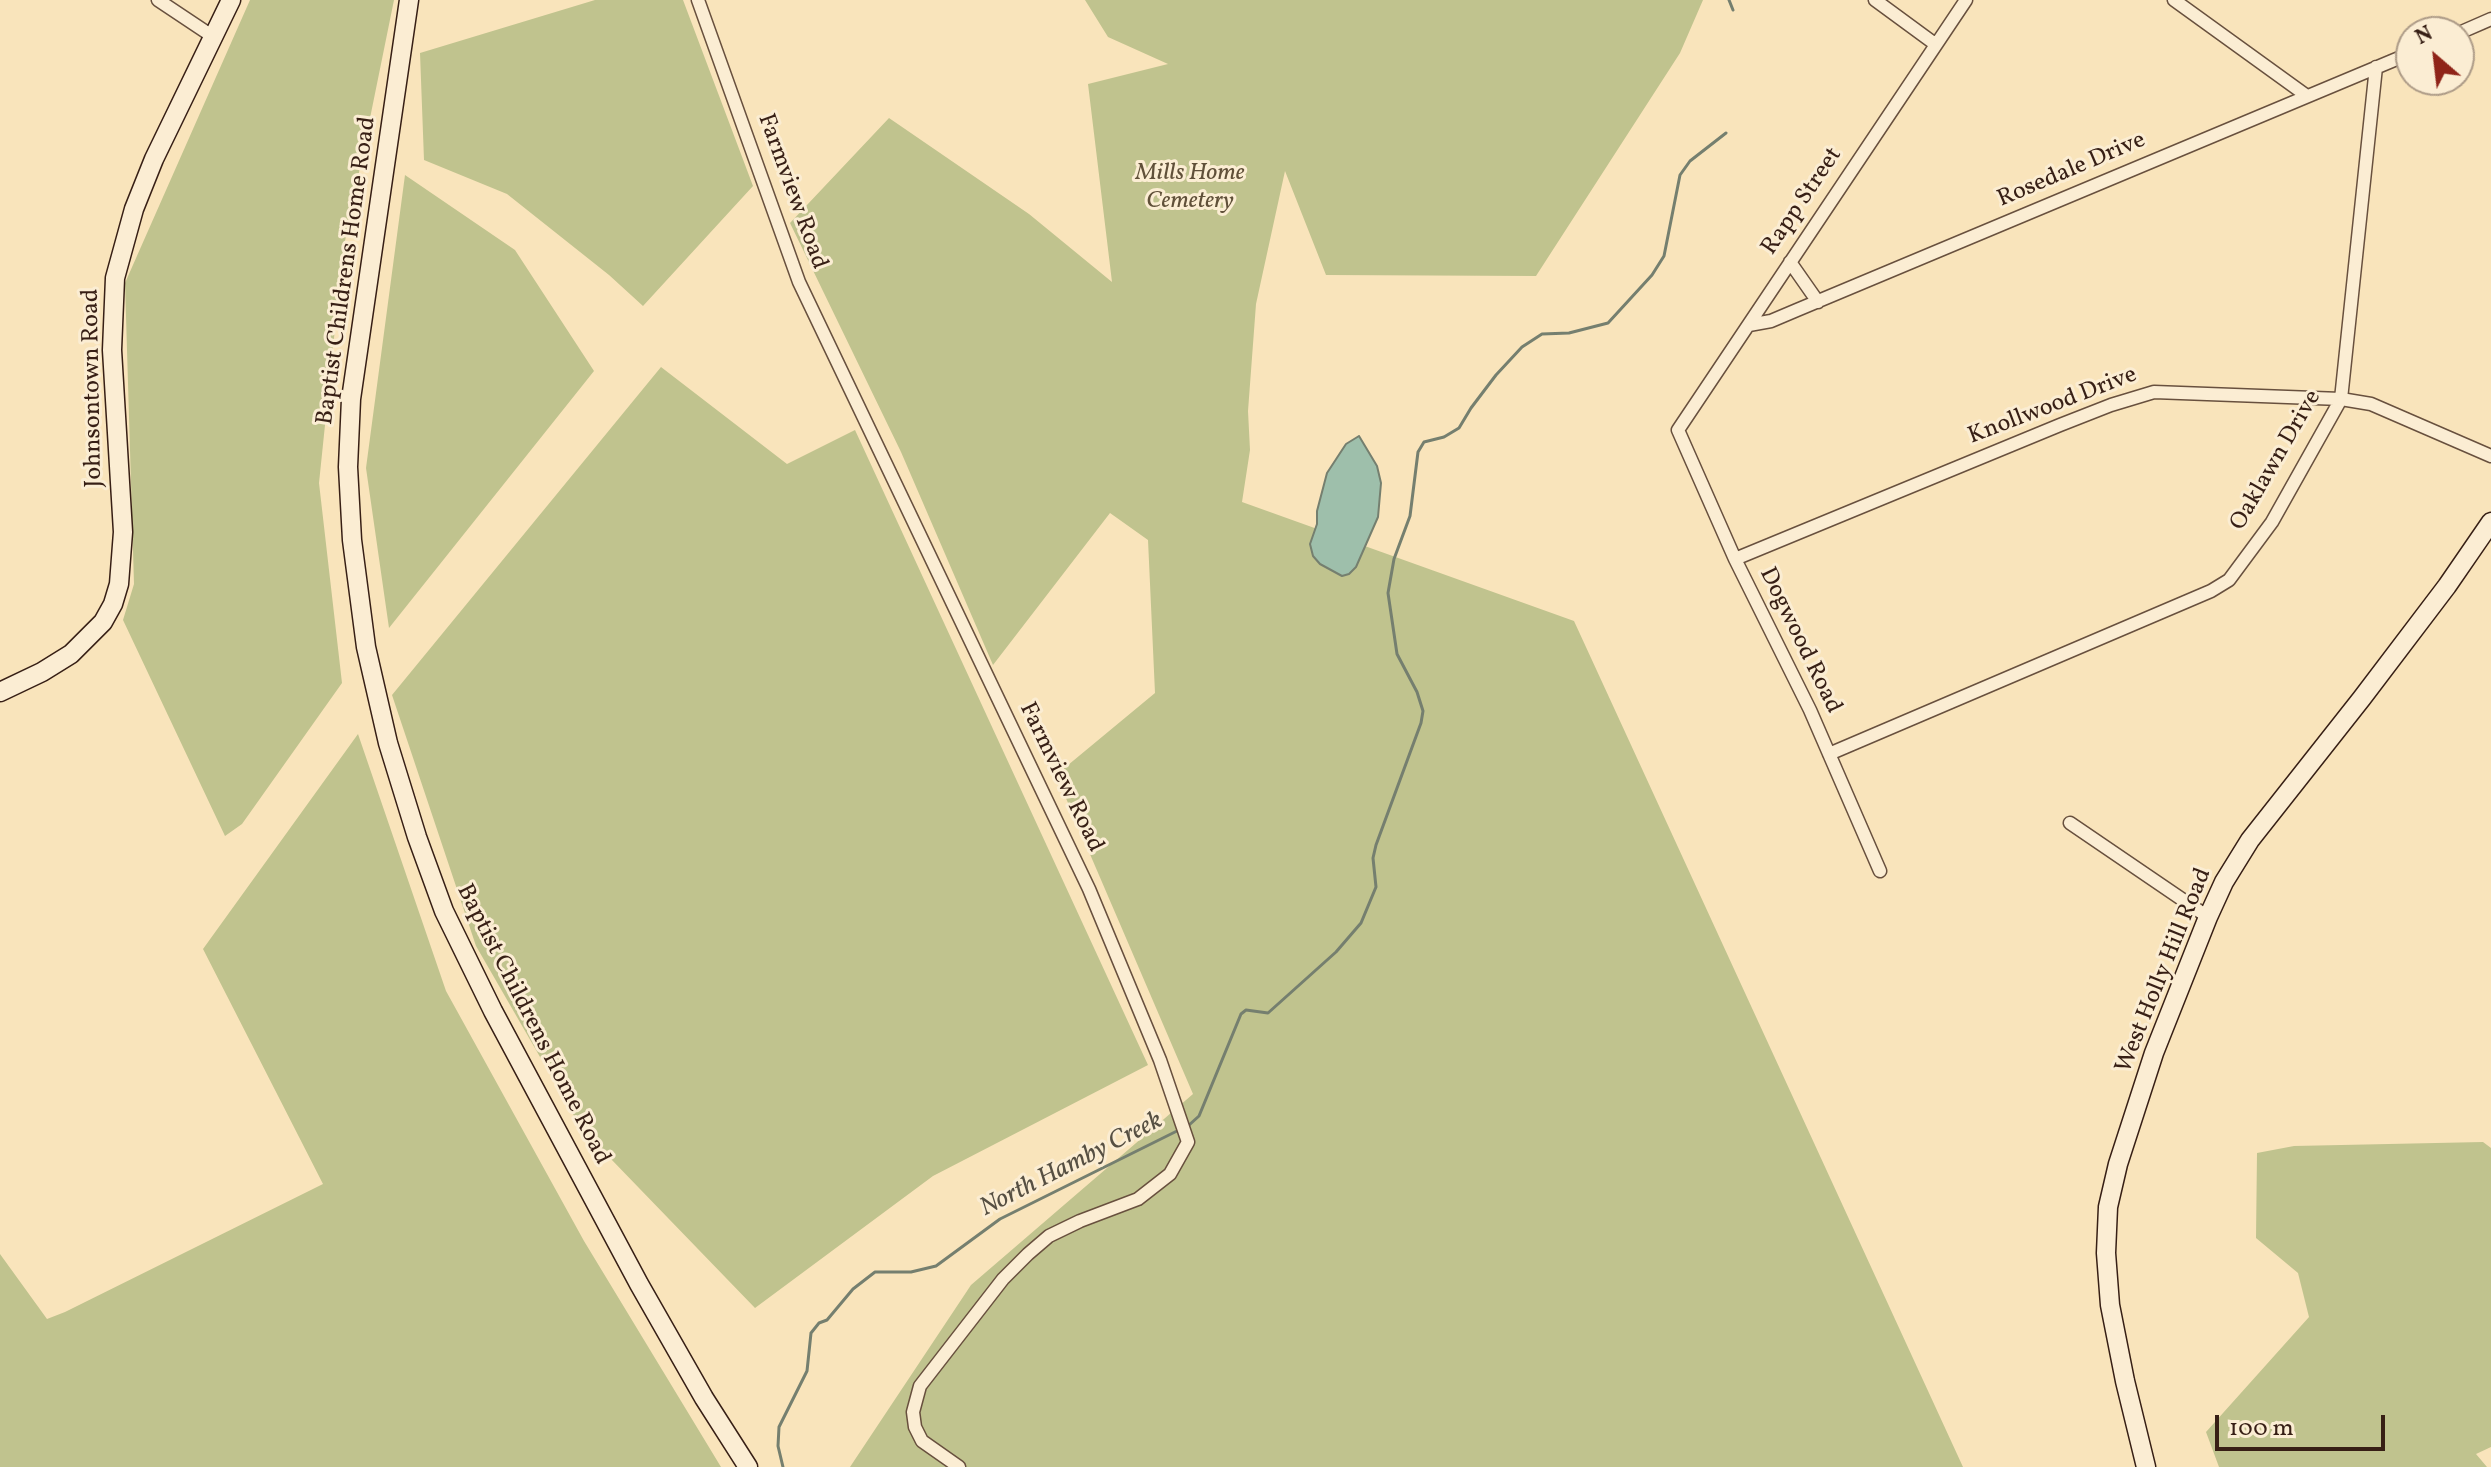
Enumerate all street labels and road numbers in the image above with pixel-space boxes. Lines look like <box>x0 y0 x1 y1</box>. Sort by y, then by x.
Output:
street label: Farmview Road <box>750 110 832 274</box>
street label: Baptist Childrens Home Road <box>312 115 384 427</box>
street label: Rosedale Drive <box>1994 127 2150 215</box>
street label: Rapp Street <box>1757 143 1849 261</box>
street label: Johnsontown Road <box>78 288 110 488</box>
street label: Knollwood Drive <box>1965 362 2141 452</box>
street label: Oaklawn Drive <box>2225 386 2329 536</box>
street label: Dogwood Road <box>1751 563 1847 719</box>
street label: Farmview Road <box>1011 698 1109 858</box>
street label: West Holly Hill Road <box>2111 864 2219 1078</box>
street label: Baptist Childrens Home Road <box>449 880 615 1170</box>

